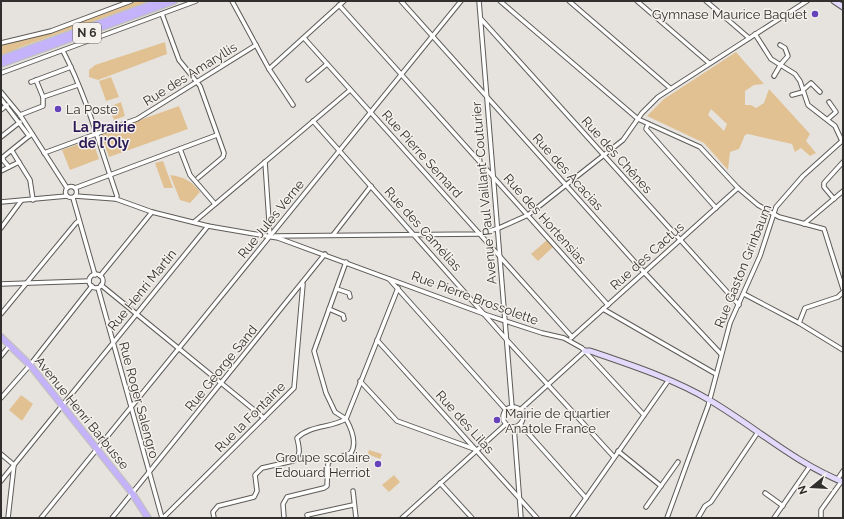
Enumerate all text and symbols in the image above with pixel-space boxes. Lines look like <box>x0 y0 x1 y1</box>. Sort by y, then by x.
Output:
place label: Gymnase Maurice Baquet <box>652 7 808 22</box>
marker: Gymnase Maurice Baquet <box>810 9 820 19</box>
road number: N 6 <box>73 23 101 43</box>
street label: Rue des Amaryllis <box>140 39 240 109</box>
street label: Avenue Paul Vaillant-Couturier <box>469 101 499 285</box>
place label: La Poste <box>66 102 118 117</box>
marker: La Poste <box>53 104 63 114</box>
street label: Rue Pierre Semard <box>379 107 465 201</box>
street label: Rue des Chênes <box>579 114 655 196</box>
district label: La Prairie de l'Oly <box>73 119 136 151</box>
street label: Rue des Acacias <box>530 131 606 213</box>
street label: Rue des Hortensias <box>501 171 589 267</box>
street label: Rue Jules Verne <box>235 177 307 261</box>
street label: Rue des Camélias <box>381 184 465 274</box>
street label: Rue Gaston Grinbaum <box>711 202 775 330</box>
street label: Rue des Cactus <box>607 219 687 293</box>
street label: Rue Henri Martin <box>105 246 179 334</box>
street label: Rue Pierre Brossolette <box>410 268 541 328</box>
street label: Rue George Sand <box>182 322 260 414</box>
street label: Rue Roger Salengro <box>116 340 162 460</box>
street label: Avenue Henri Barbusse <box>32 354 132 473</box>
street label: Rue la Fontaine <box>212 379 288 455</box>
street label: Rue des Lilas <box>433 387 497 457</box>
place label: Mairie de quartier Anatole France <box>505 406 611 436</box>
marker: Mairie de quartier Anatole France <box>492 415 502 425</box>
place label: Groupe scolaire Edouard Herriot <box>275 450 371 480</box>
marker: Groupe scolaire Edouard Herriot <box>373 459 383 469</box>
north arrow <box>792 467 832 507</box>
text: N <box>795 484 810 496</box>

